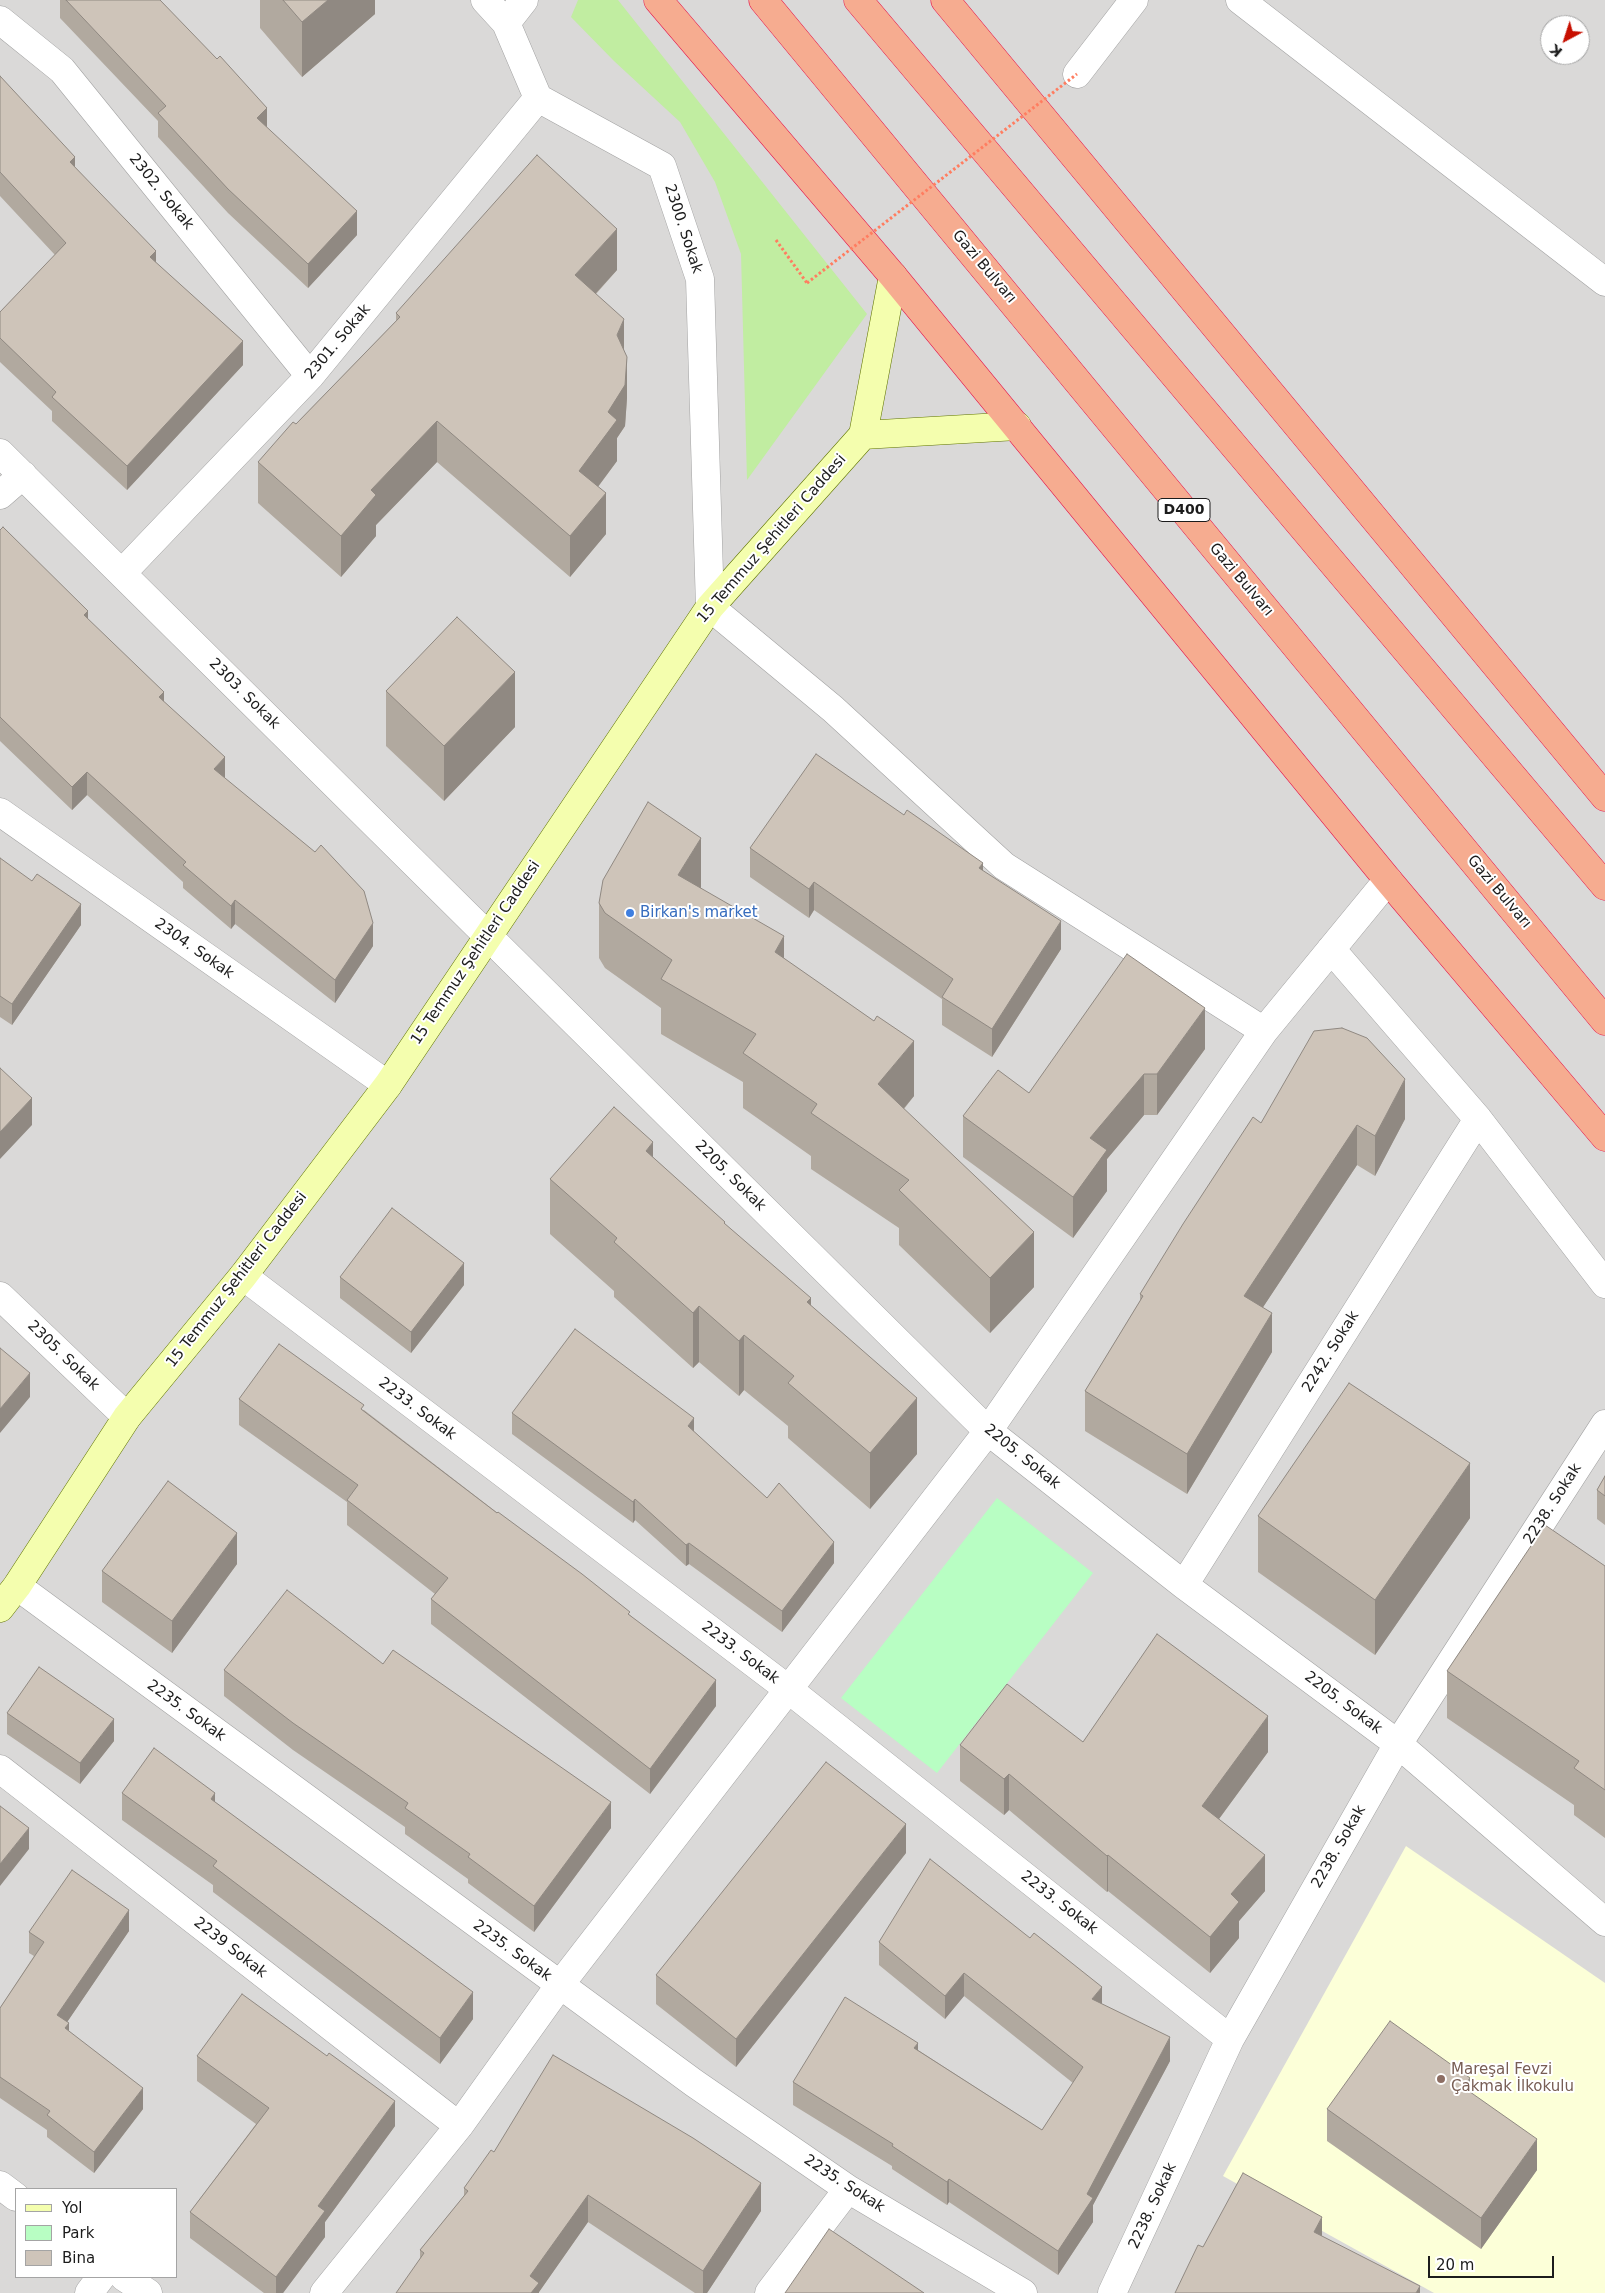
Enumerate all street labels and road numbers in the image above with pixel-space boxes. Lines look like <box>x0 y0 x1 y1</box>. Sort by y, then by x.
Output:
street label: 2302. Sokak <box>125 150 197 234</box>
street label: 2300. Sokak <box>660 182 706 276</box>
street label: Gazi Bulvarı <box>948 227 1020 307</box>
street label: 2301. Sokak <box>301 301 375 383</box>
street label: 15 Temmuz Şehitleri Caddesi <box>694 451 850 627</box>
road number: D400 <box>1158 498 1210 522</box>
street label: Gazi Bulvarı <box>1205 540 1277 620</box>
street label: 2303. Sokak <box>205 655 283 733</box>
street label: Gazi Bulvarı <box>1463 852 1535 932</box>
street label: 15 Temmuz Şehitleri Caddesi <box>408 858 544 1048</box>
street label: 2304. Sokak <box>151 915 237 983</box>
street label: 2205. Sokak <box>691 1137 769 1215</box>
street label: 15 Temmuz Şehitleri Caddesi <box>163 1189 311 1371</box>
street label: 2242. Sokak <box>1299 1308 1363 1396</box>
street label: 2305. Sokak <box>23 1317 103 1395</box>
street label: 2233. Sokak <box>375 1374 459 1444</box>
street label: 2205. Sokak <box>980 1421 1064 1493</box>
street label: 2238. Sokak <box>1520 1460 1586 1548</box>
street label: 2233. Sokak <box>698 1618 782 1688</box>
street label: 2205. Sokak <box>1301 1668 1385 1738</box>
street label: 2235. Sokak <box>143 1676 229 1746</box>
street label: 2238. Sokak <box>1308 1802 1370 1892</box>
street label: 2233. Sokak <box>1017 1867 1101 1939</box>
street label: 2239 Sokak <box>190 1914 270 1982</box>
street label: 2235. Sokak <box>469 1916 555 1986</box>
street label: 2235. Sokak <box>800 2151 888 2217</box>
street label: 2238. Sokak <box>1125 2160 1181 2252</box>

